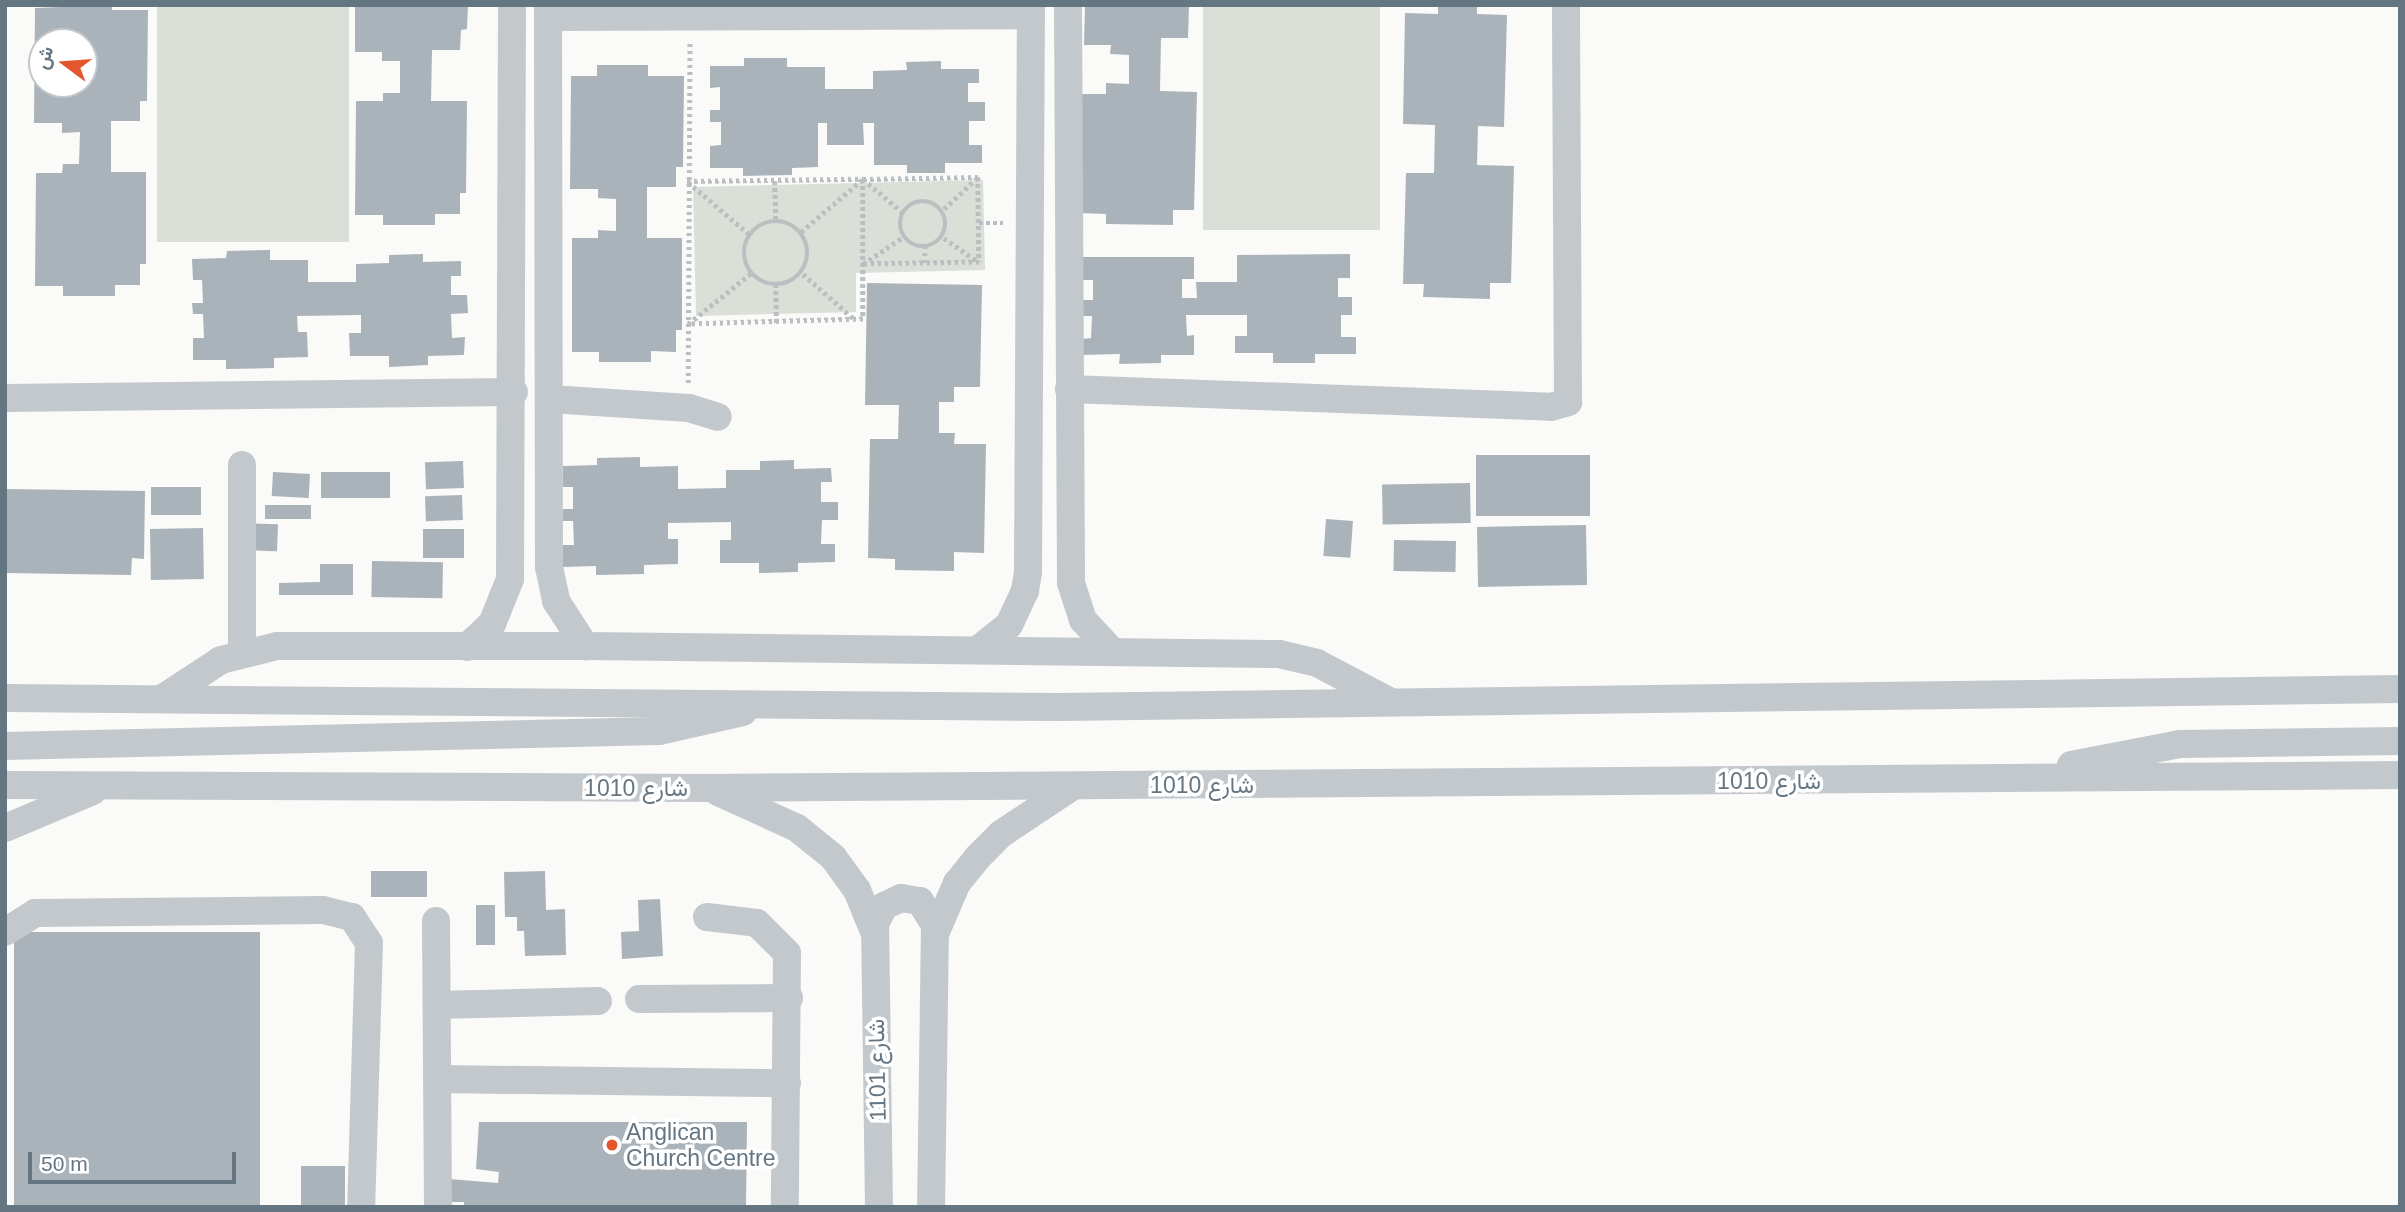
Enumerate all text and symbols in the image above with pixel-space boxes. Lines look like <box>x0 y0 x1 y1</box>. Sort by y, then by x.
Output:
north arrow <box>28 28 98 98</box>
text: ش <box>31 44 57 71</box>
street label: شارع 1010 <box>1717 767 1821 795</box>
street label: شارع 1010 <box>1150 771 1254 799</box>
street label: شارع 1010 <box>584 774 688 802</box>
street label: شارع 1101 <box>862 1019 892 1121</box>
place label: Anglican Church Centre <box>626 1118 776 1172</box>
marker: Anglican Church Centre <box>604 1137 620 1153</box>
scale bar <box>32 1138 240 1182</box>
text: 50 m <box>41 1152 88 1175</box>

